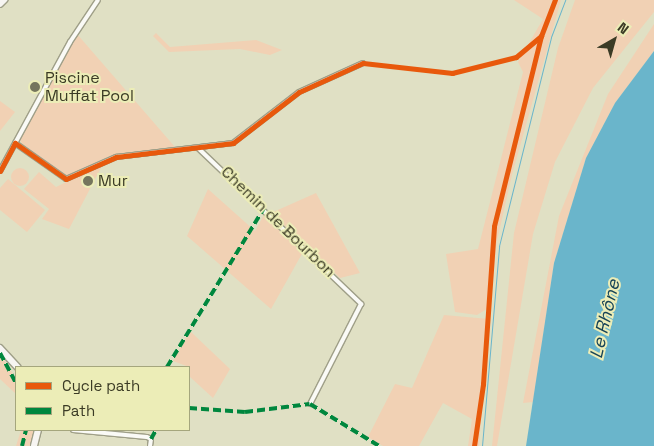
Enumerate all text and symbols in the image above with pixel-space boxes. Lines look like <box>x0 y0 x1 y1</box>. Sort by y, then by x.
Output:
north arrow <box>589 15 639 65</box>
text: N <box>614 18 632 38</box>
place label: Piscine Muffat Pool <box>45 68 134 106</box>
marker: Piscine Muffat Pool <box>29 81 41 93</box>
street label: Chemin de Bourbon <box>217 163 339 281</box>
place label: Mur <box>98 171 128 191</box>
marker: Mur <box>82 175 94 187</box>
water label: Le Rhône <box>585 277 625 361</box>
legend <box>15 366 190 431</box>
text: Cycle path <box>62 376 140 395</box>
text: Path <box>62 401 95 420</box>

